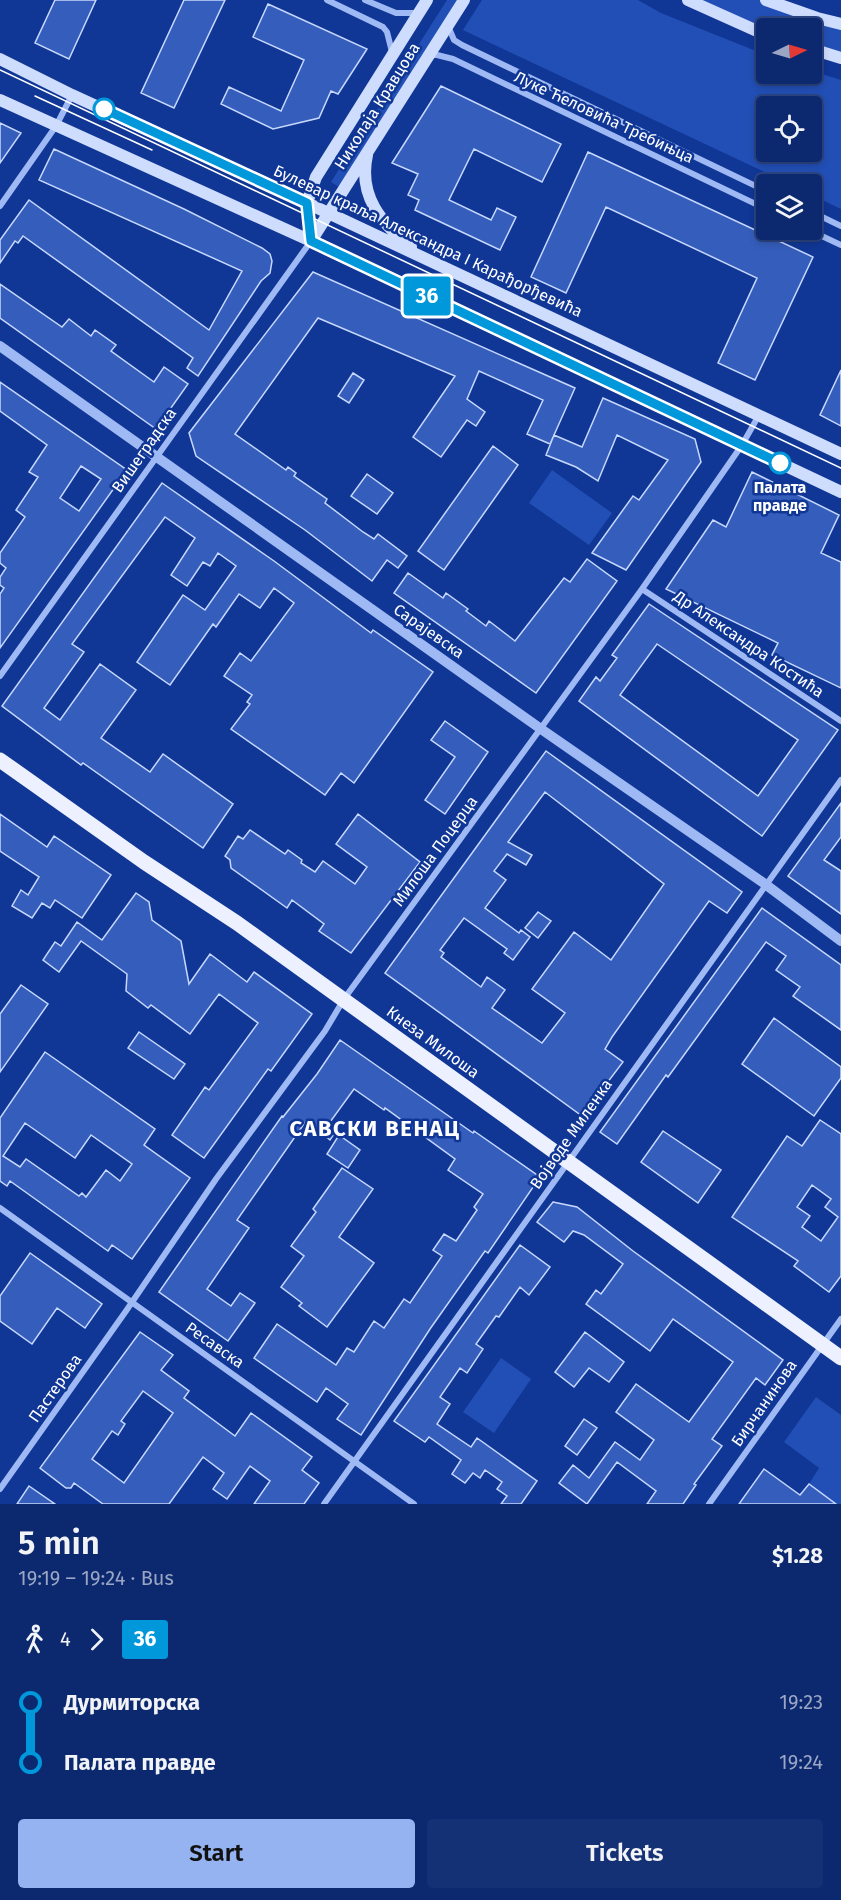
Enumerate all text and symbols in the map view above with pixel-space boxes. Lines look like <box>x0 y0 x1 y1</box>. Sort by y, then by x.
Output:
north arrow <box>756 18 822 84</box>
map controls <box>756 18 822 240</box>
street label: Николаја Кравцова <box>330 39 424 173</box>
street label: Луке Ћеловића Требињца <box>511 67 697 167</box>
button: locate <box>756 96 822 162</box>
unlabelled marker <box>93 98 115 120</box>
street label: Булевар краља Александра I Карађорђевића <box>271 161 585 321</box>
button: layers <box>756 174 822 240</box>
line badge: 36 <box>400 276 454 316</box>
text: 36 <box>416 283 438 309</box>
street label: Вишеградска <box>108 404 180 496</box>
marker: Палата правде <box>769 452 791 474</box>
place label: Палата правде <box>753 478 807 515</box>
street label: Др Александра Костића <box>670 586 828 701</box>
street label: Сарајевска <box>390 600 468 662</box>
street label: Милоша Поцерца <box>389 792 481 910</box>
street label: Кнеза Милоша <box>383 1002 483 1082</box>
street label: Војводе Миленка <box>526 1075 616 1193</box>
district label: САВСКИ ВЕНАЦ <box>289 1115 461 1142</box>
street label: Ресавска <box>182 1318 248 1372</box>
street label: Пастерова <box>25 1350 85 1426</box>
street label: Бирчанинова <box>727 1356 801 1450</box>
text: 5 min <box>18 1523 100 1563</box>
text: $1.28 <box>772 1542 823 1569</box>
text: 19:19 – 19:24 · Bus <box>18 1566 174 1590</box>
icon: walk <box>18 1623 51 1656</box>
icon: forward <box>80 1623 113 1656</box>
text: 36 <box>134 1626 156 1652</box>
text: 4 <box>60 1627 71 1651</box>
text: Дурмиторска <box>64 1689 200 1716</box>
text: 19:23 <box>779 1690 823 1714</box>
text: Палата правде <box>64 1749 216 1776</box>
text: 19:24 <box>779 1750 823 1774</box>
button: Start <box>18 1819 415 1888</box>
button: Tickets <box>427 1819 823 1888</box>

